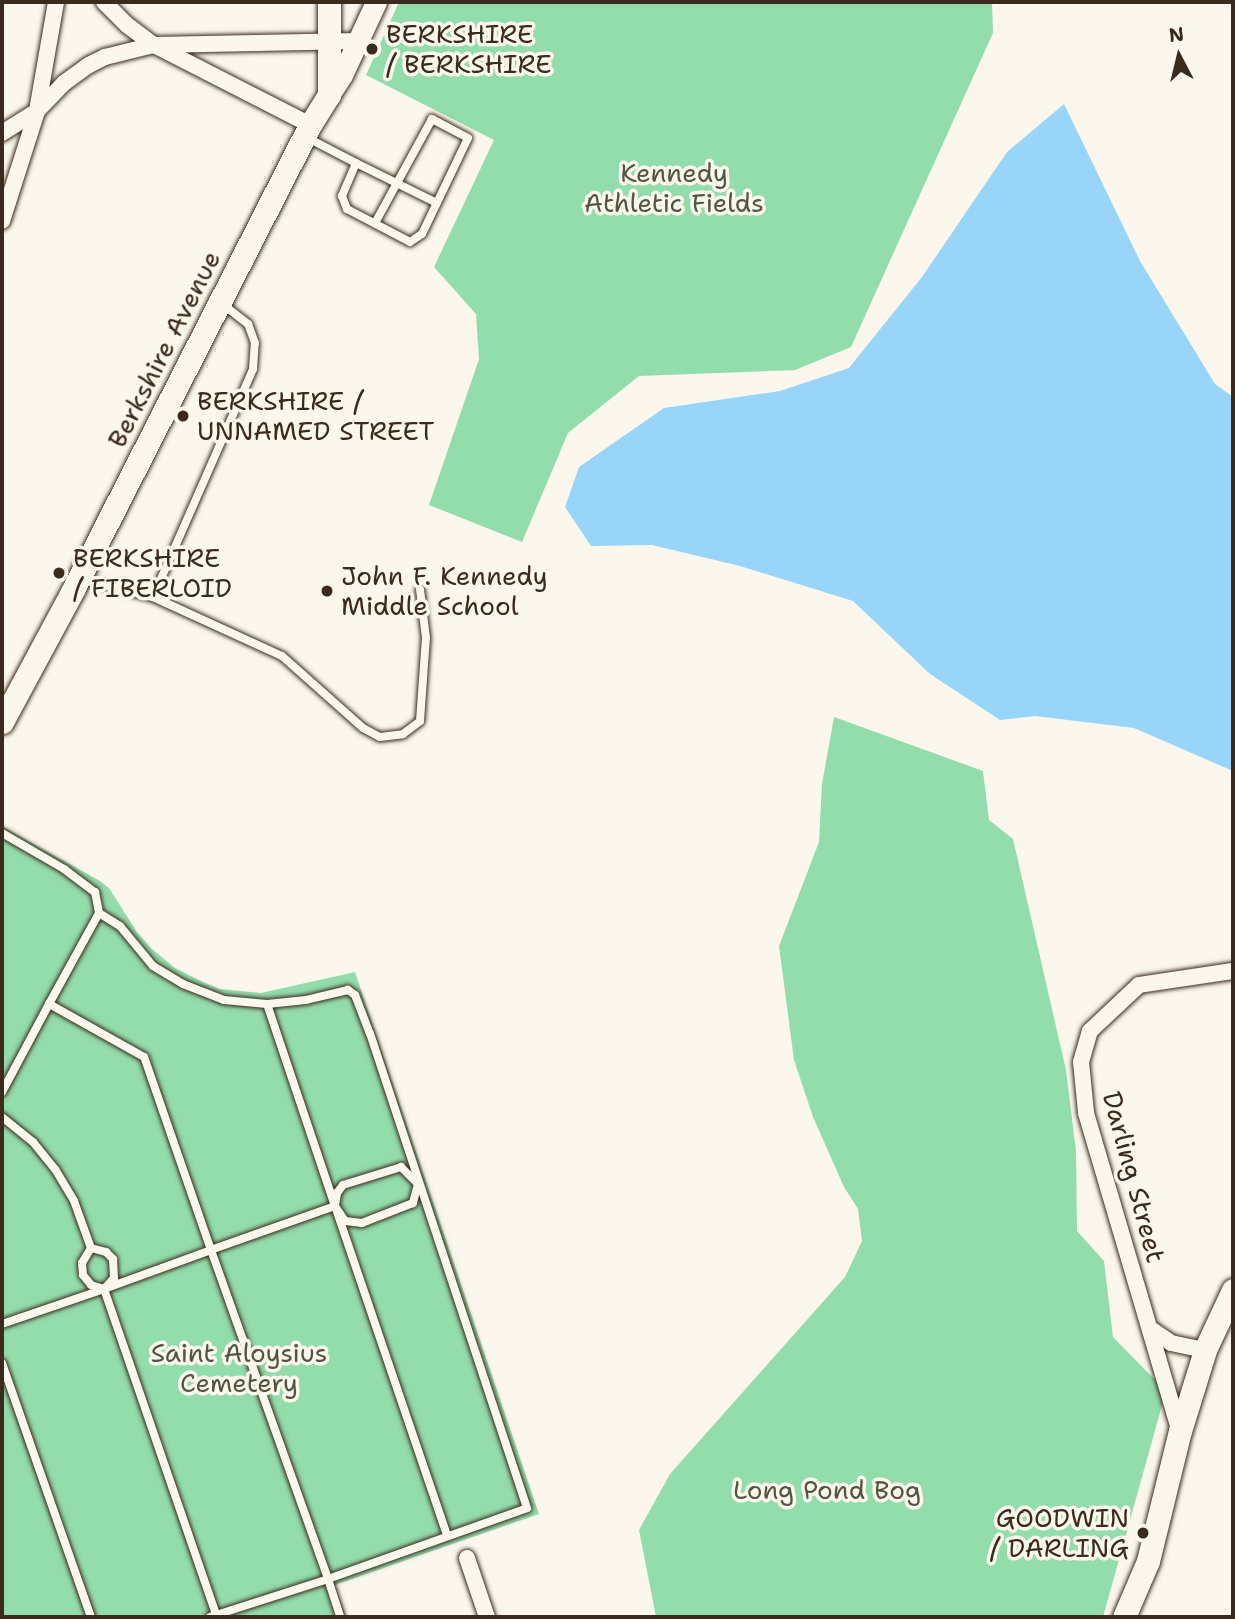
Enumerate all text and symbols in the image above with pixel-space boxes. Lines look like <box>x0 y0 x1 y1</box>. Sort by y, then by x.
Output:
place label: BERKSHIRE / BERKSHIRE <box>386 18 551 80</box>
north arrow <box>1144 21 1214 91</box>
text: N <box>1167 21 1185 48</box>
marker: BERKSHIRE / BERKSHIRE <box>364 41 380 57</box>
park label: Kennedy Athletic Fields <box>584 157 764 218</box>
street label: Berkshire Avenue <box>101 245 227 453</box>
place label: BERKSHIRE / UNNAMED STREET <box>197 385 435 446</box>
marker: BERKSHIRE / UNNAMED STREET <box>175 408 191 424</box>
place label: BERKSHIRE / FIBERLOID <box>73 542 232 604</box>
place label: John F. Kennedy Middle School <box>341 560 548 622</box>
marker: BERKSHIRE / FIBERLOID <box>51 565 67 581</box>
marker: John F. Kennedy Middle School <box>319 583 335 599</box>
street label: Darling Street <box>1096 1088 1172 1266</box>
park label: Saint Aloysius Cemetery <box>151 1337 327 1398</box>
park label: Long Pond Bog <box>733 1474 921 1506</box>
place label: GOODWIN / DARLING <box>990 1502 1129 1564</box>
marker: GOODWIN / DARLING <box>1135 1525 1151 1541</box>

